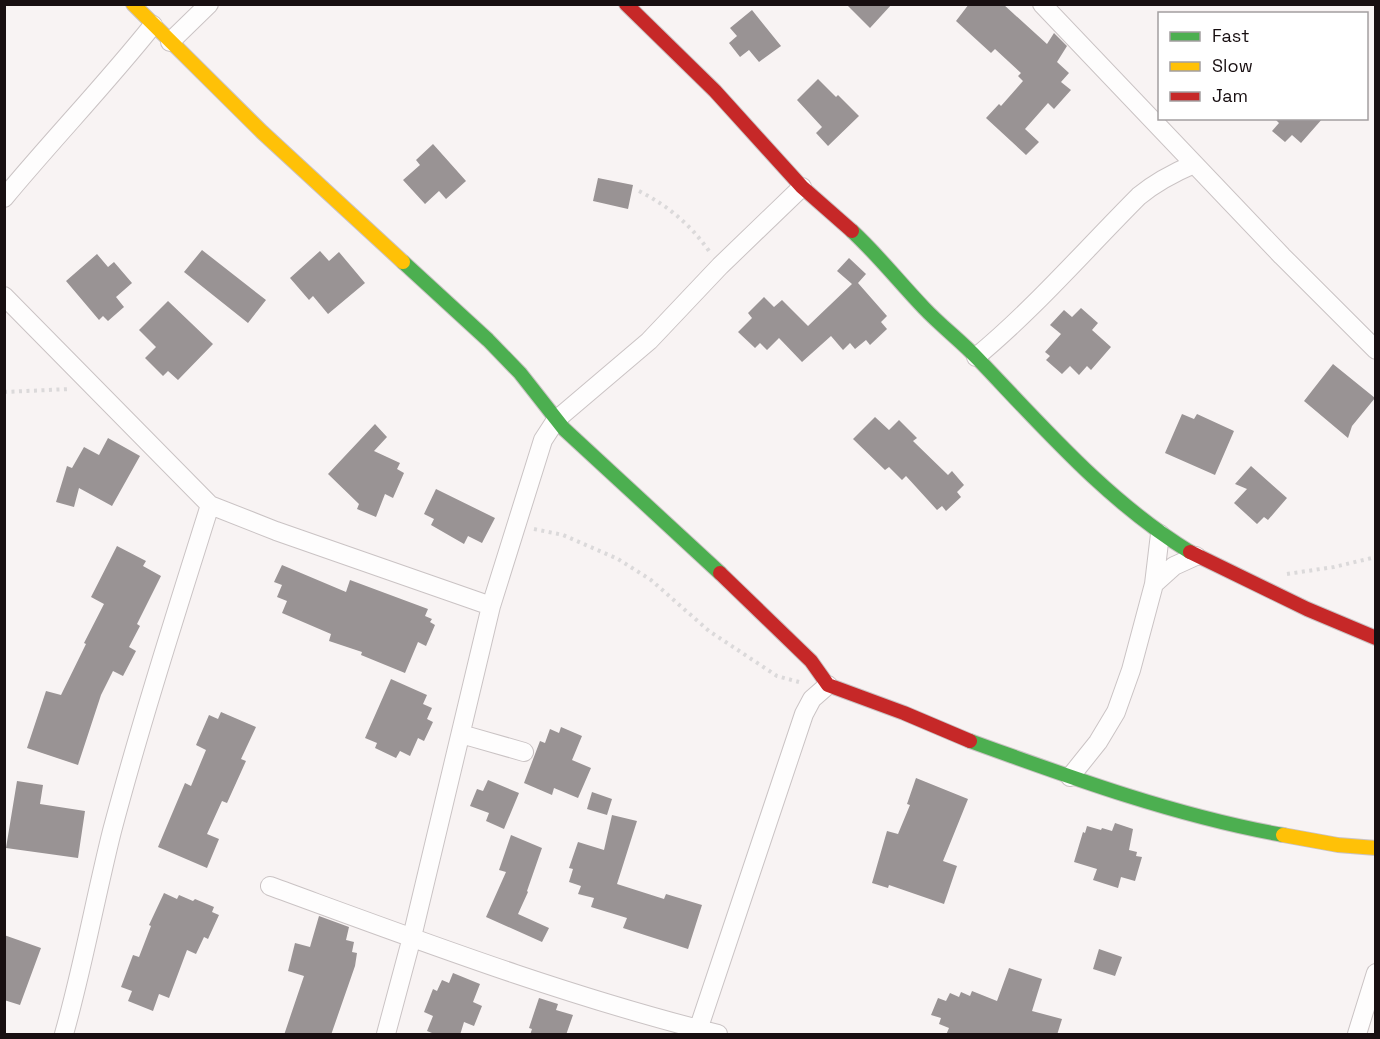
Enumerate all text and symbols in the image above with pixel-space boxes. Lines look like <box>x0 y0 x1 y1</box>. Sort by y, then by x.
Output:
legend <box>1158 12 1368 120</box>
text: Fast <box>1212 24 1249 47</box>
text: Slow <box>1212 54 1253 77</box>
text: Jam <box>1212 84 1248 107</box>

